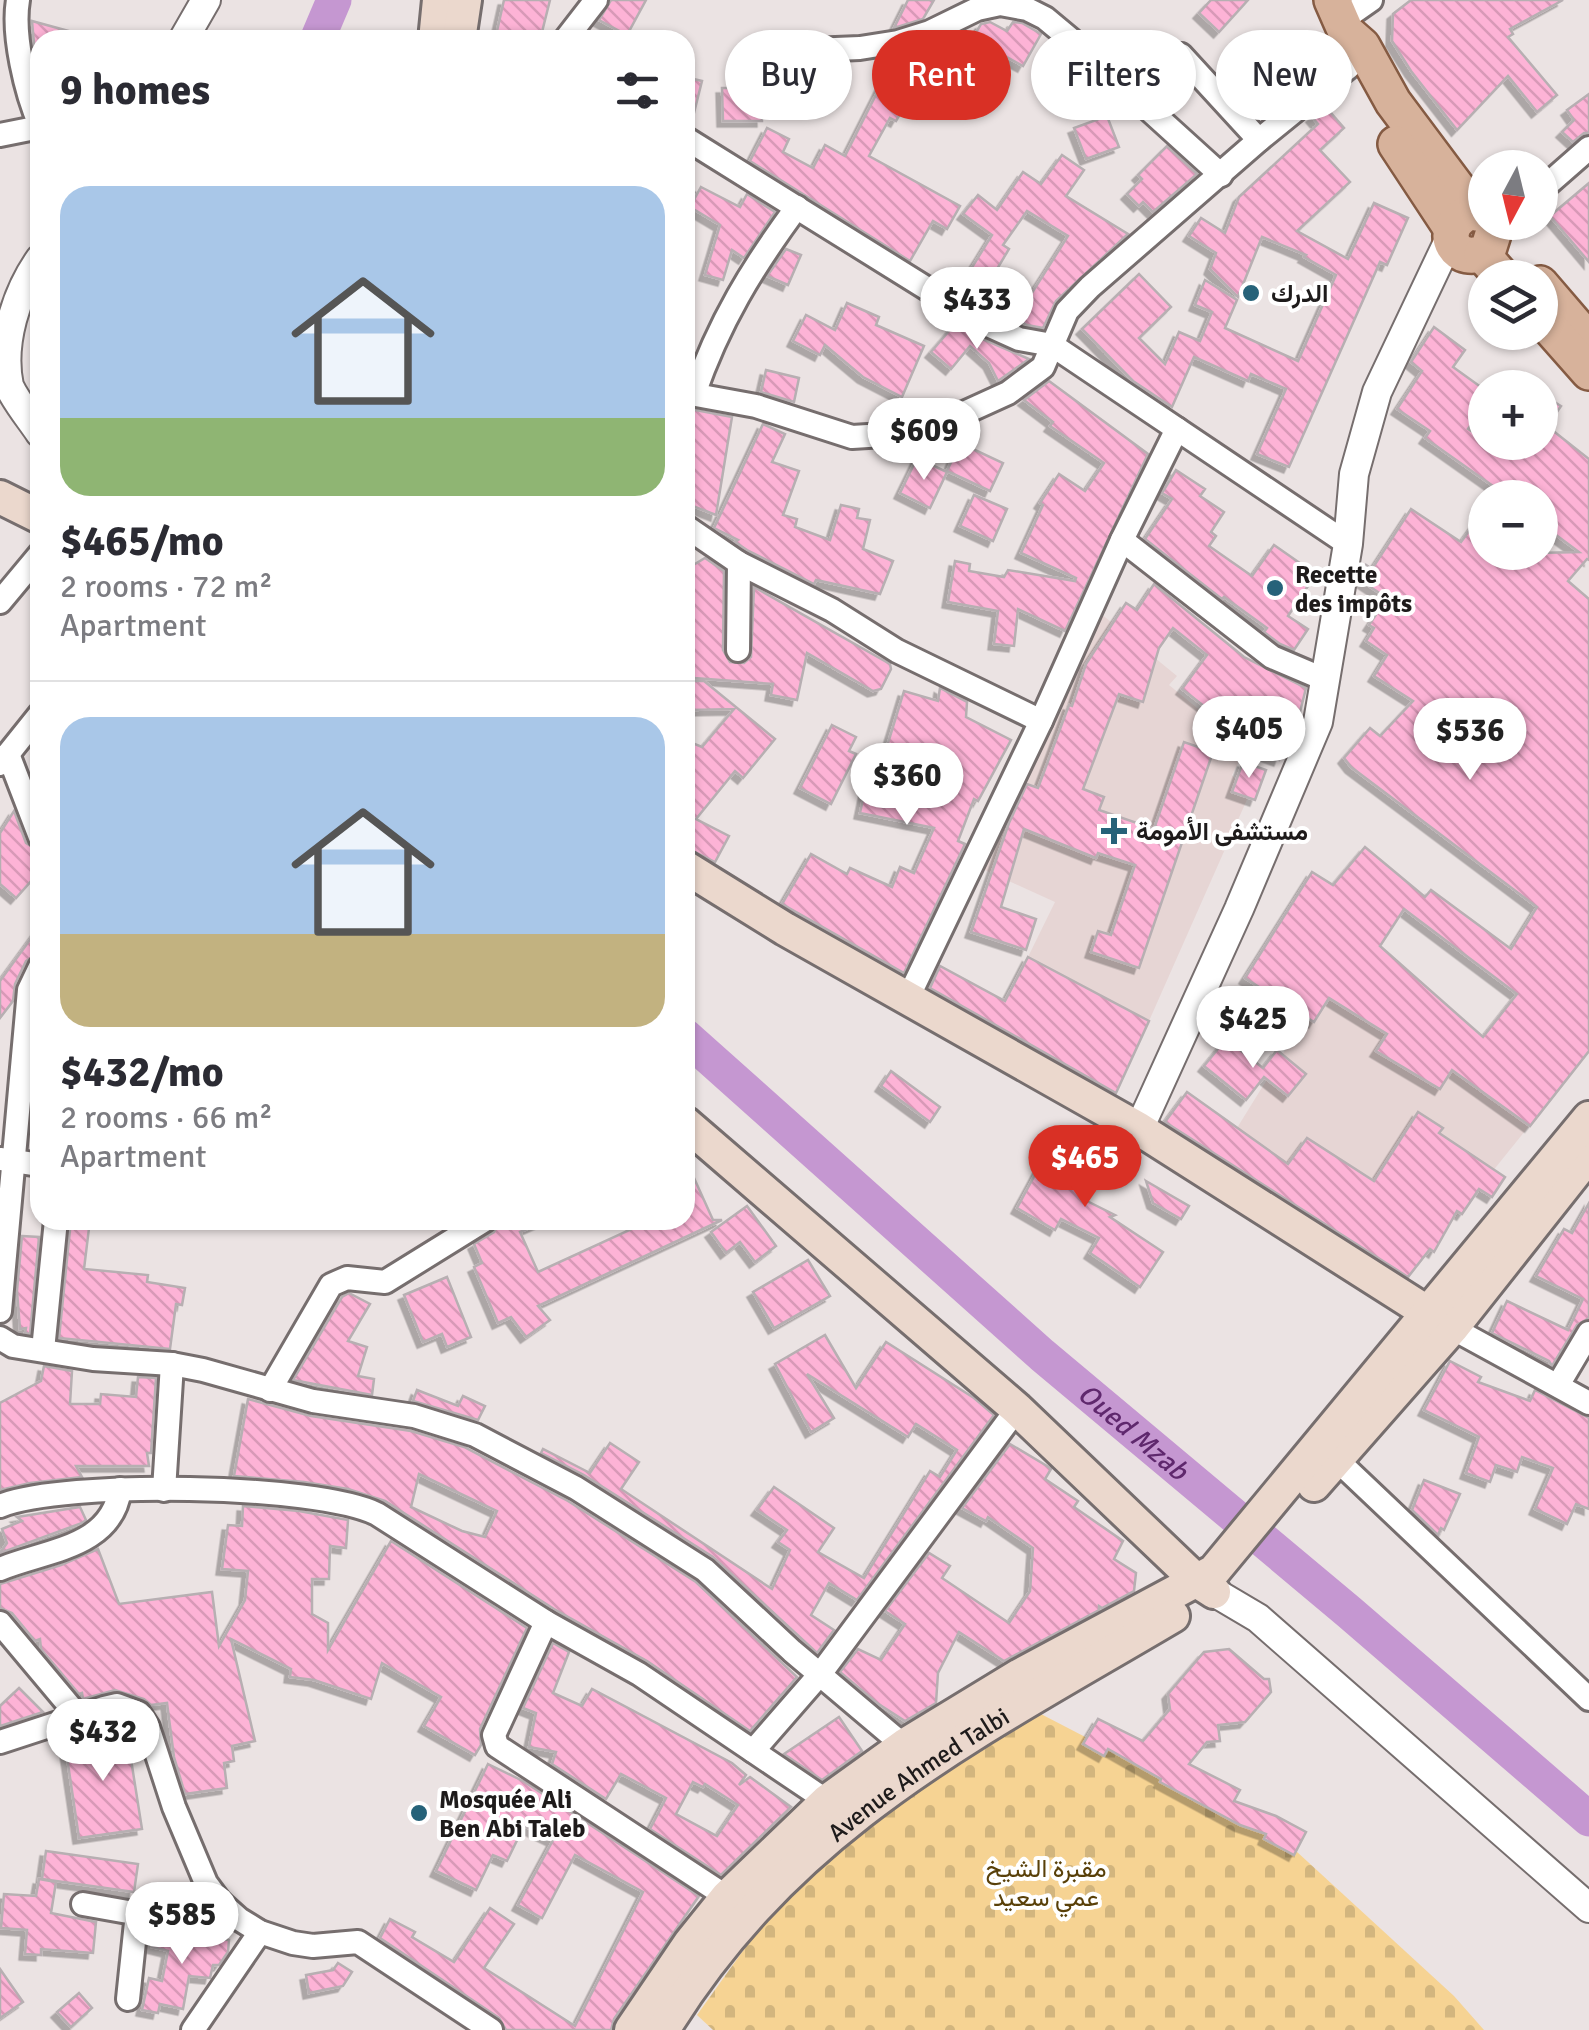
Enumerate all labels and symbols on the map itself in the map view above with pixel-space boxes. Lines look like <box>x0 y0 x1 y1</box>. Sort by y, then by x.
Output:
north arrow <box>1468 150 1558 240</box>
pin: $433 <box>918 267 1036 352</box>
place label: الدرك <box>1271 278 1329 309</box>
marker: الدرك <box>1240 282 1262 304</box>
pin: $609 <box>865 398 983 483</box>
place label: Recette des impôts <box>1295 559 1412 619</box>
marker: Recette des impôts <box>1264 577 1286 599</box>
pin: $405 <box>1190 696 1308 781</box>
pin: $536 <box>1411 698 1529 783</box>
pin: $360 <box>848 743 966 828</box>
place label: مستشفى الأمومة <box>1136 816 1308 847</box>
marker: مستشفى الأمومة <box>1101 818 1127 844</box>
pin: $425 <box>1194 986 1312 1071</box>
pin: $465 <box>1026 1125 1144 1210</box>
water label: Oued Mzab <box>1071 1377 1196 1489</box>
pin: $432 <box>44 1699 162 1784</box>
street label: Avenue Ahmed Talbi <box>822 1701 1015 1848</box>
place label: Mosquée Ali Ben Abi Taleb <box>439 1784 585 1844</box>
marker: Mosquée Ali Ben Abi Taleb <box>408 1802 430 1824</box>
park label: مقبرة الشيخ عمي سعيد <box>985 1853 1107 1918</box>
pin: $585 <box>123 1882 241 1967</box>

